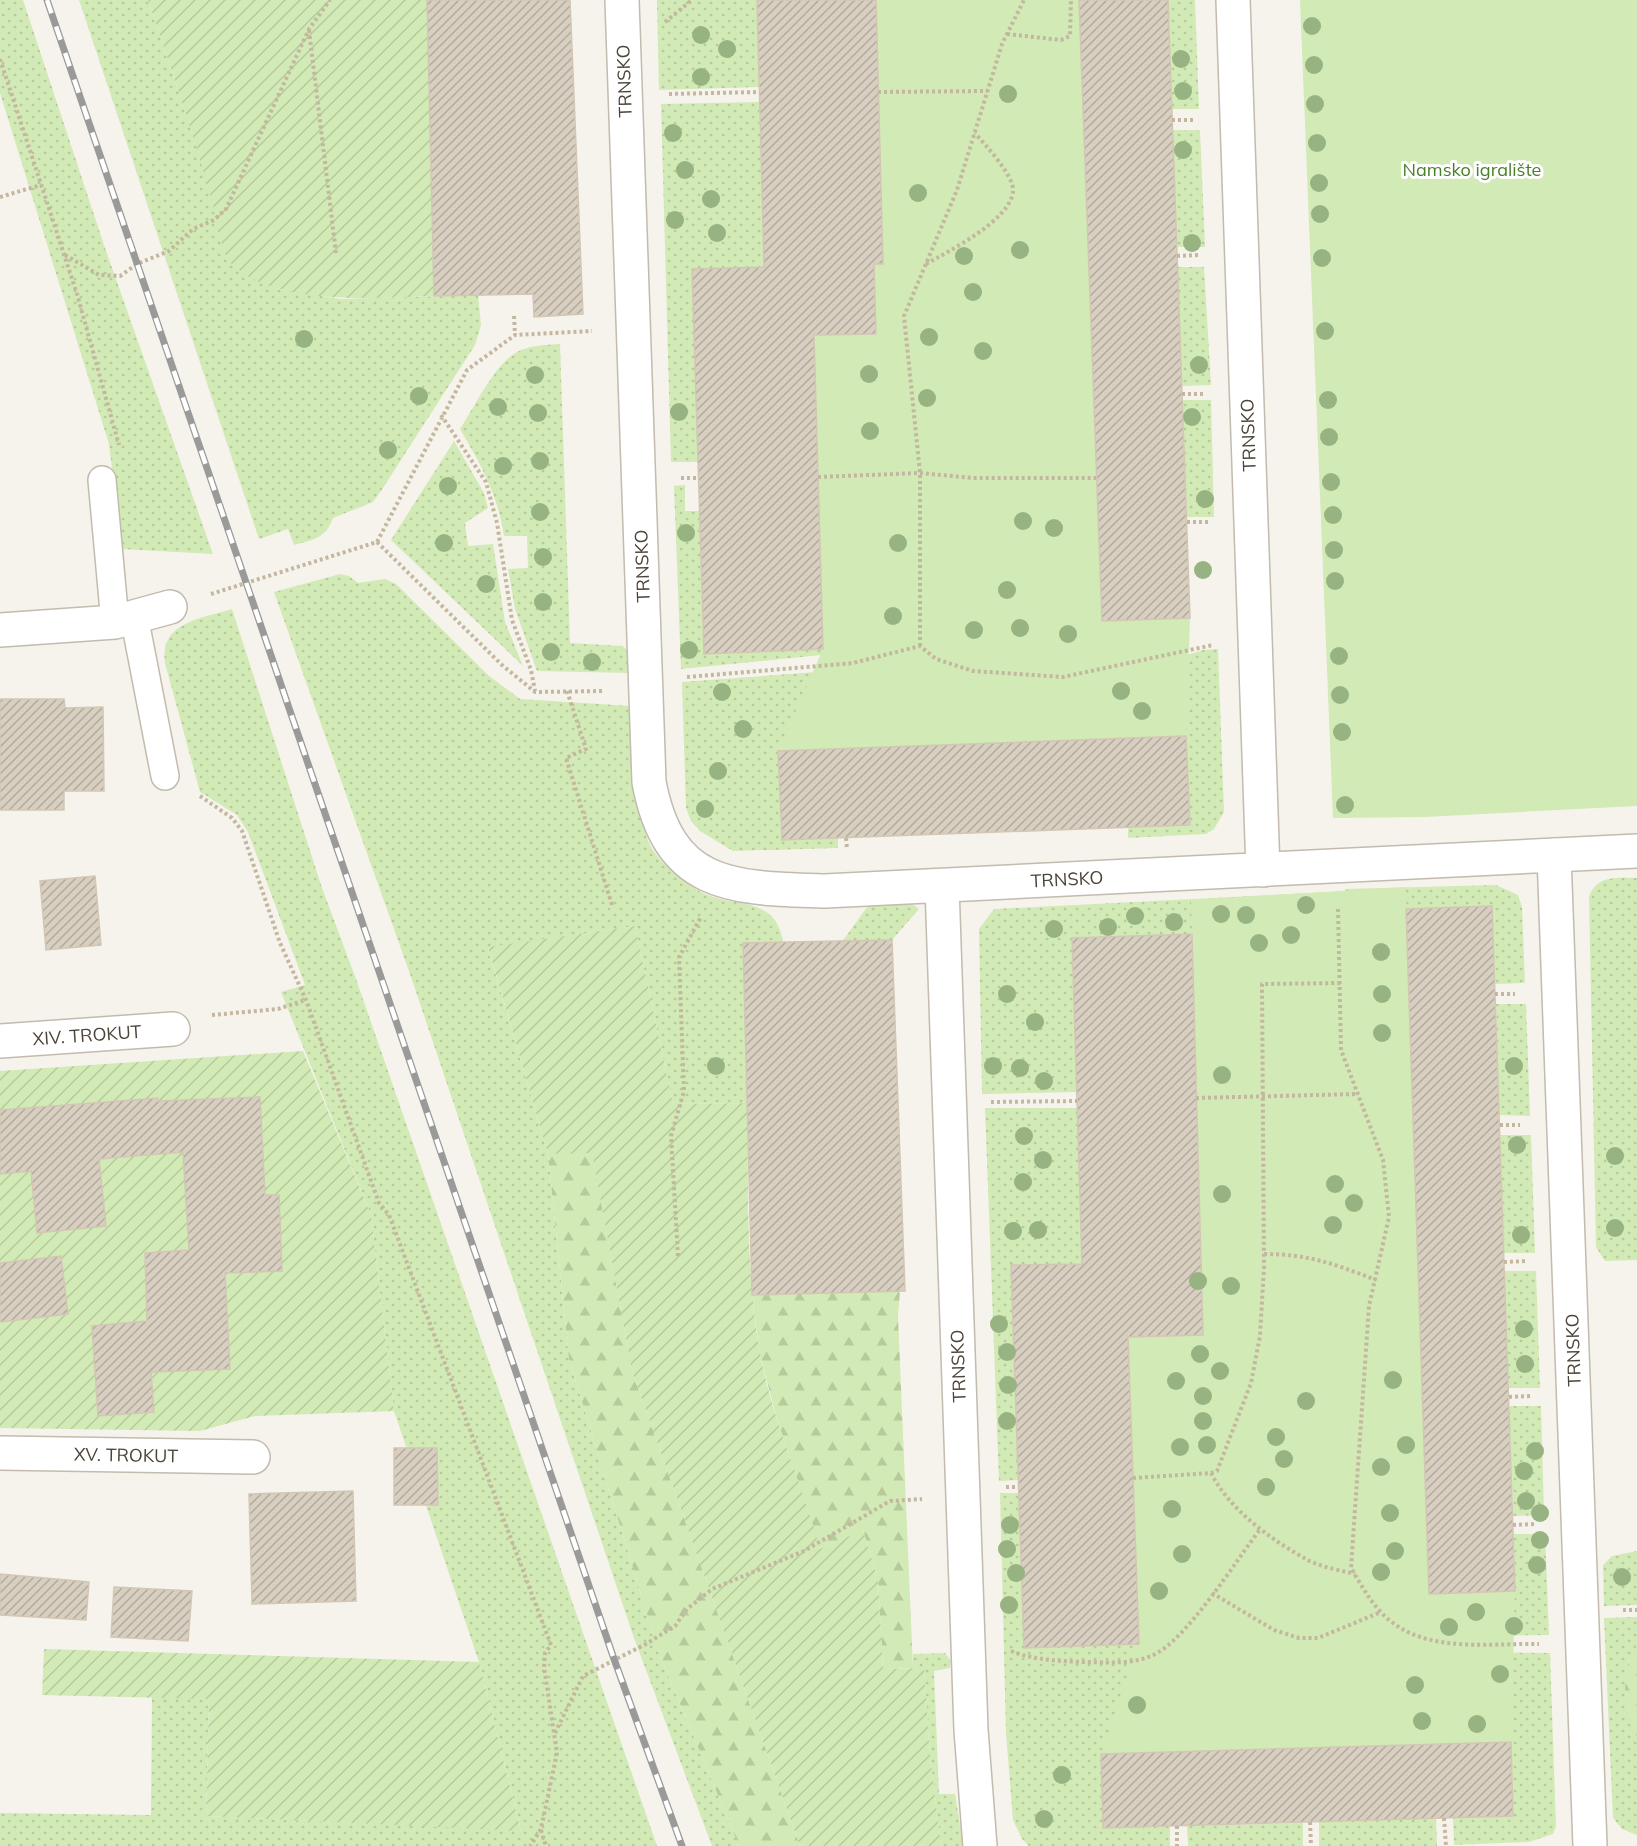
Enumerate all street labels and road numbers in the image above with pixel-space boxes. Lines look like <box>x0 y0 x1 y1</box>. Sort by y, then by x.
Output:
street label: TRNSKO <box>611 44 637 118</box>
street label: TRNSKO <box>1235 398 1261 472</box>
street label: TRNSKO <box>629 529 655 603</box>
street label: TRNSKO <box>1030 866 1104 892</box>
street label: XIV. TROKUT <box>32 1020 142 1050</box>
street label: TRNSKO <box>1560 1313 1586 1387</box>
street label: TRNSKO <box>945 1329 971 1403</box>
street label: XV. TROKUT <box>74 1443 178 1467</box>

